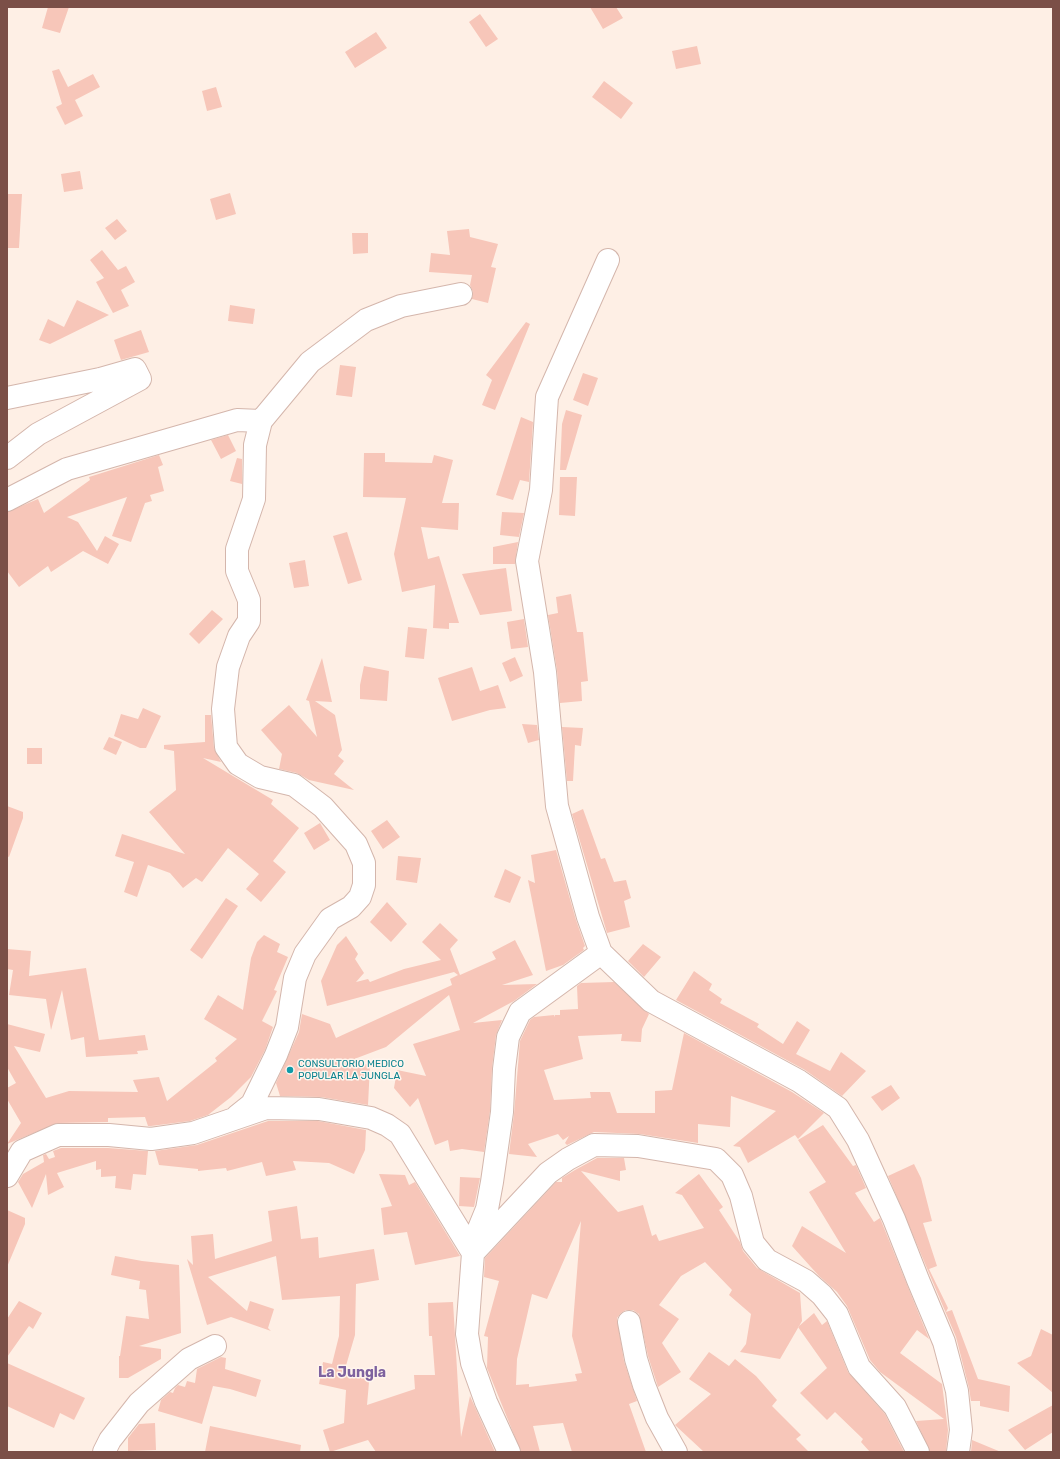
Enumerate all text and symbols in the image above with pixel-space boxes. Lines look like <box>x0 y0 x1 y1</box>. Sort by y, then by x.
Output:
place label: CONSULTORIO MEDICO POPULAR LA JUNGLA <box>298 1058 404 1082</box>
marker: CONSULTORIO MEDICO POPULAR LA JUNGLA <box>285 1065 295 1075</box>
district label: La Jungla <box>318 1365 386 1381</box>

